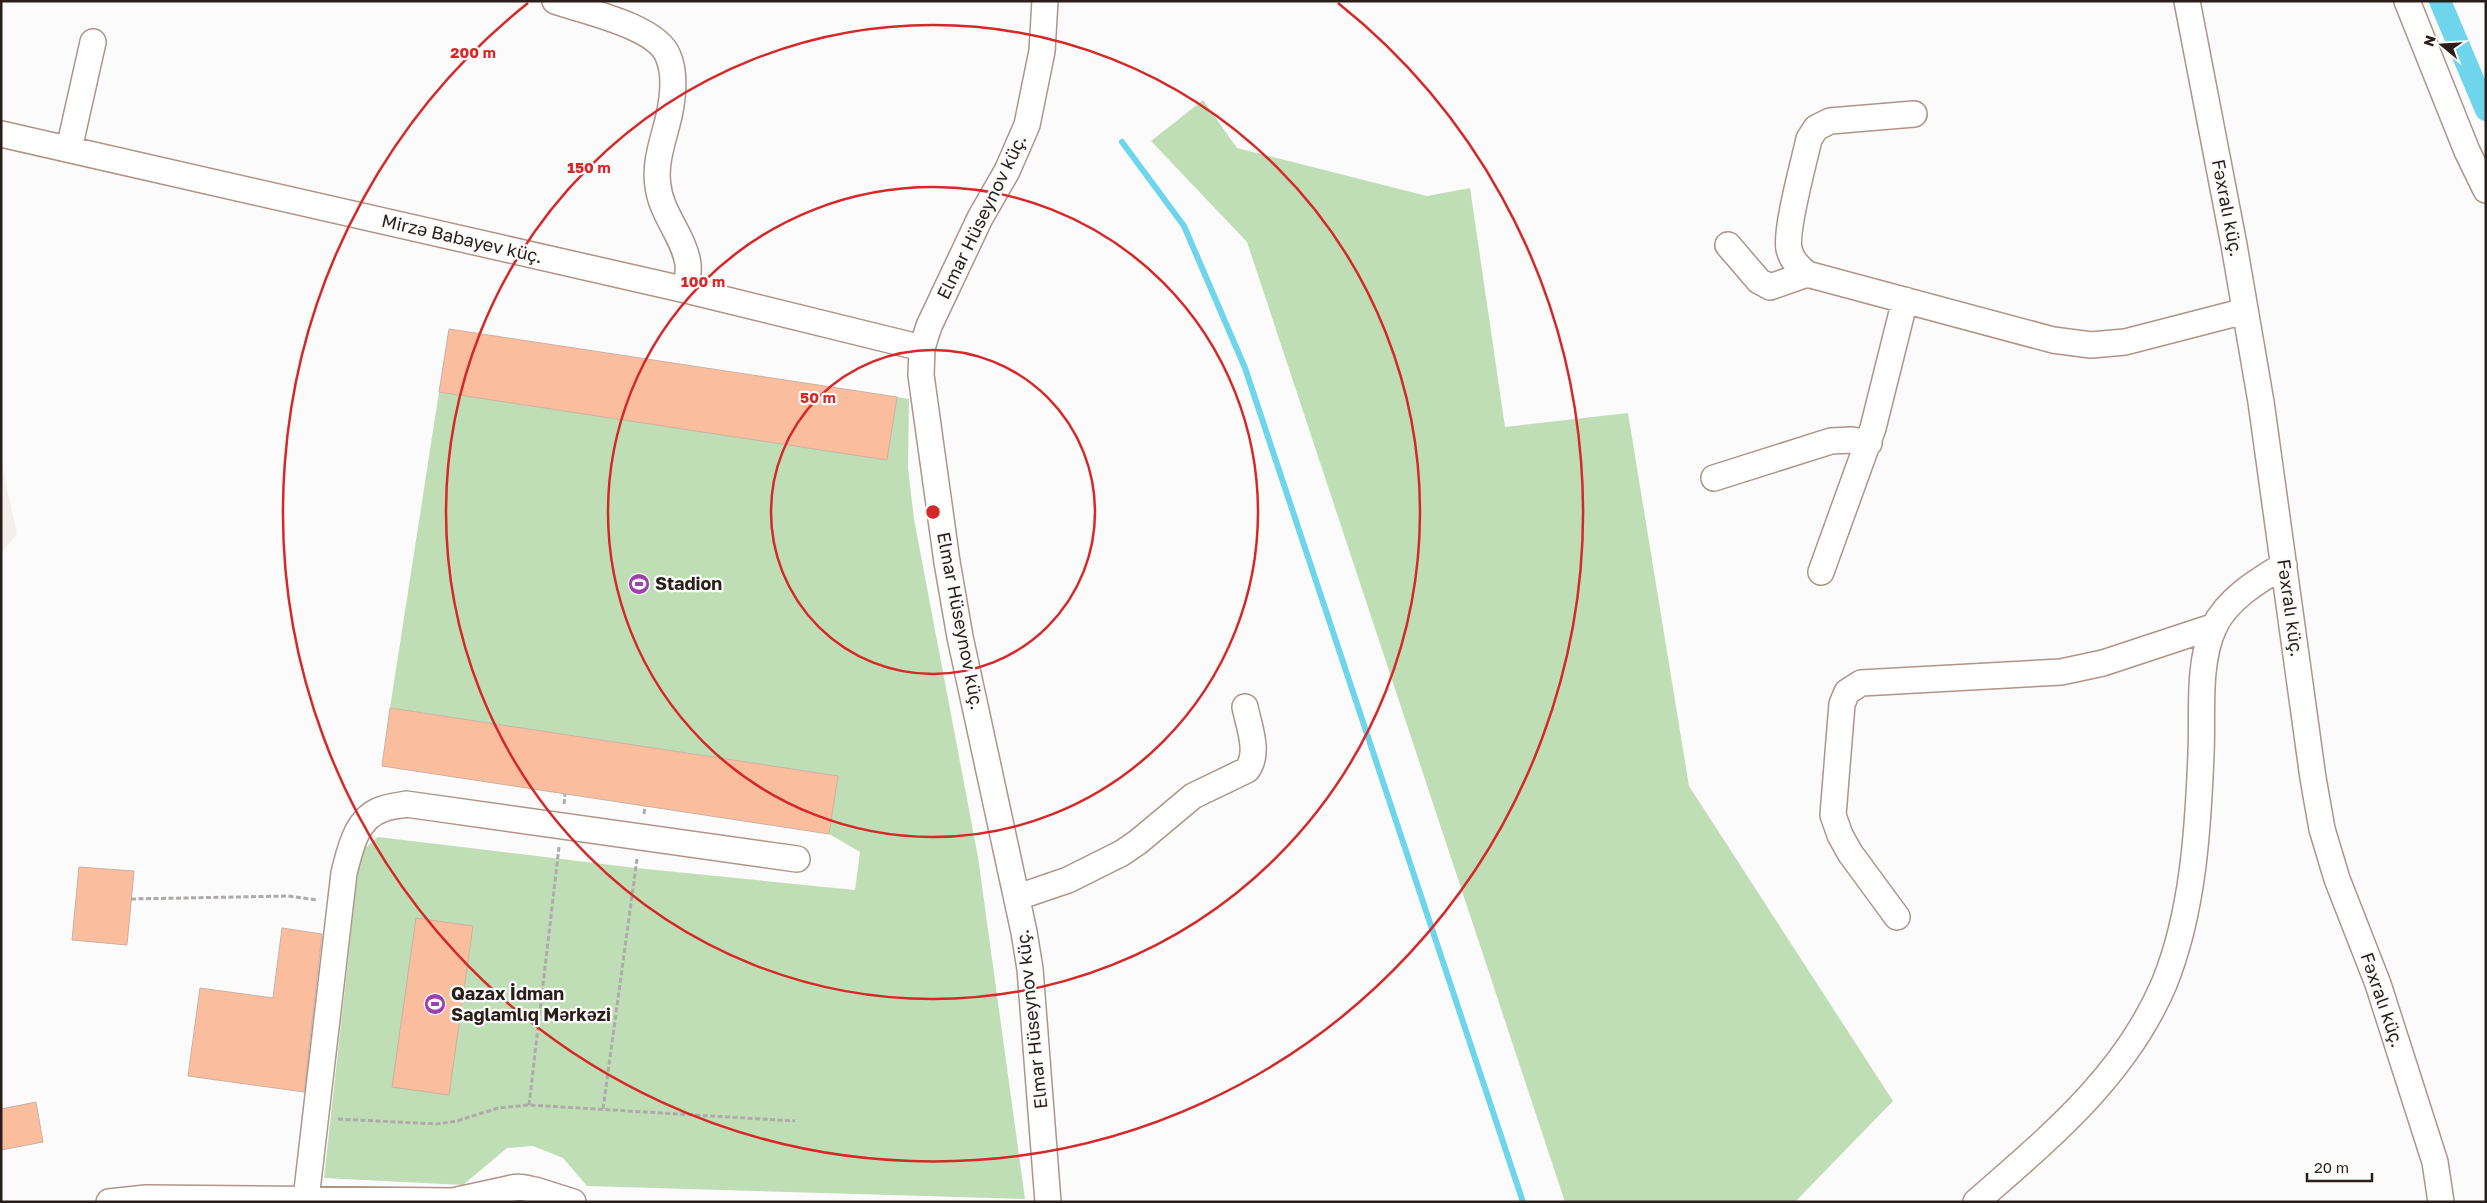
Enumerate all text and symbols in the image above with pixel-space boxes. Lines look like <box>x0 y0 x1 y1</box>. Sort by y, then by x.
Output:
north arrow <box>2417 20 2467 70</box>
text: N <box>2419 33 2439 49</box>
text: 200 m <box>450 43 496 61</box>
street label: Elmar Hüseynov küç. <box>932 131 1031 303</box>
street label: Fəxralı küç. <box>2208 157 2248 258</box>
text: 150 m <box>567 158 611 176</box>
street label: Mirzə Babayev küç. <box>380 209 545 267</box>
text: 100 m <box>681 272 725 290</box>
text: 50 m <box>800 388 836 406</box>
centre of rings <box>924 503 942 521</box>
street label: Elmar Hüseynov küç. <box>933 530 989 712</box>
street label: Fəxralı küç. <box>2273 557 2309 658</box>
sports icon: Stadion <box>627 572 651 596</box>
place label: Stadion <box>655 572 722 594</box>
street label: Elmar Hüseynov küç. <box>1011 928 1051 1110</box>
street label: Fəxralı küç. <box>2356 949 2409 1050</box>
place label: Qazax İdman Sağlamlıq Mərkəzi <box>451 982 611 1025</box>
sports icon: Qazax İdman Sağlamlıq Mərkəzi <box>423 992 447 1016</box>
scale bar <box>2307 1150 2372 1182</box>
text: 20 m <box>2314 1158 2349 1176</box>

